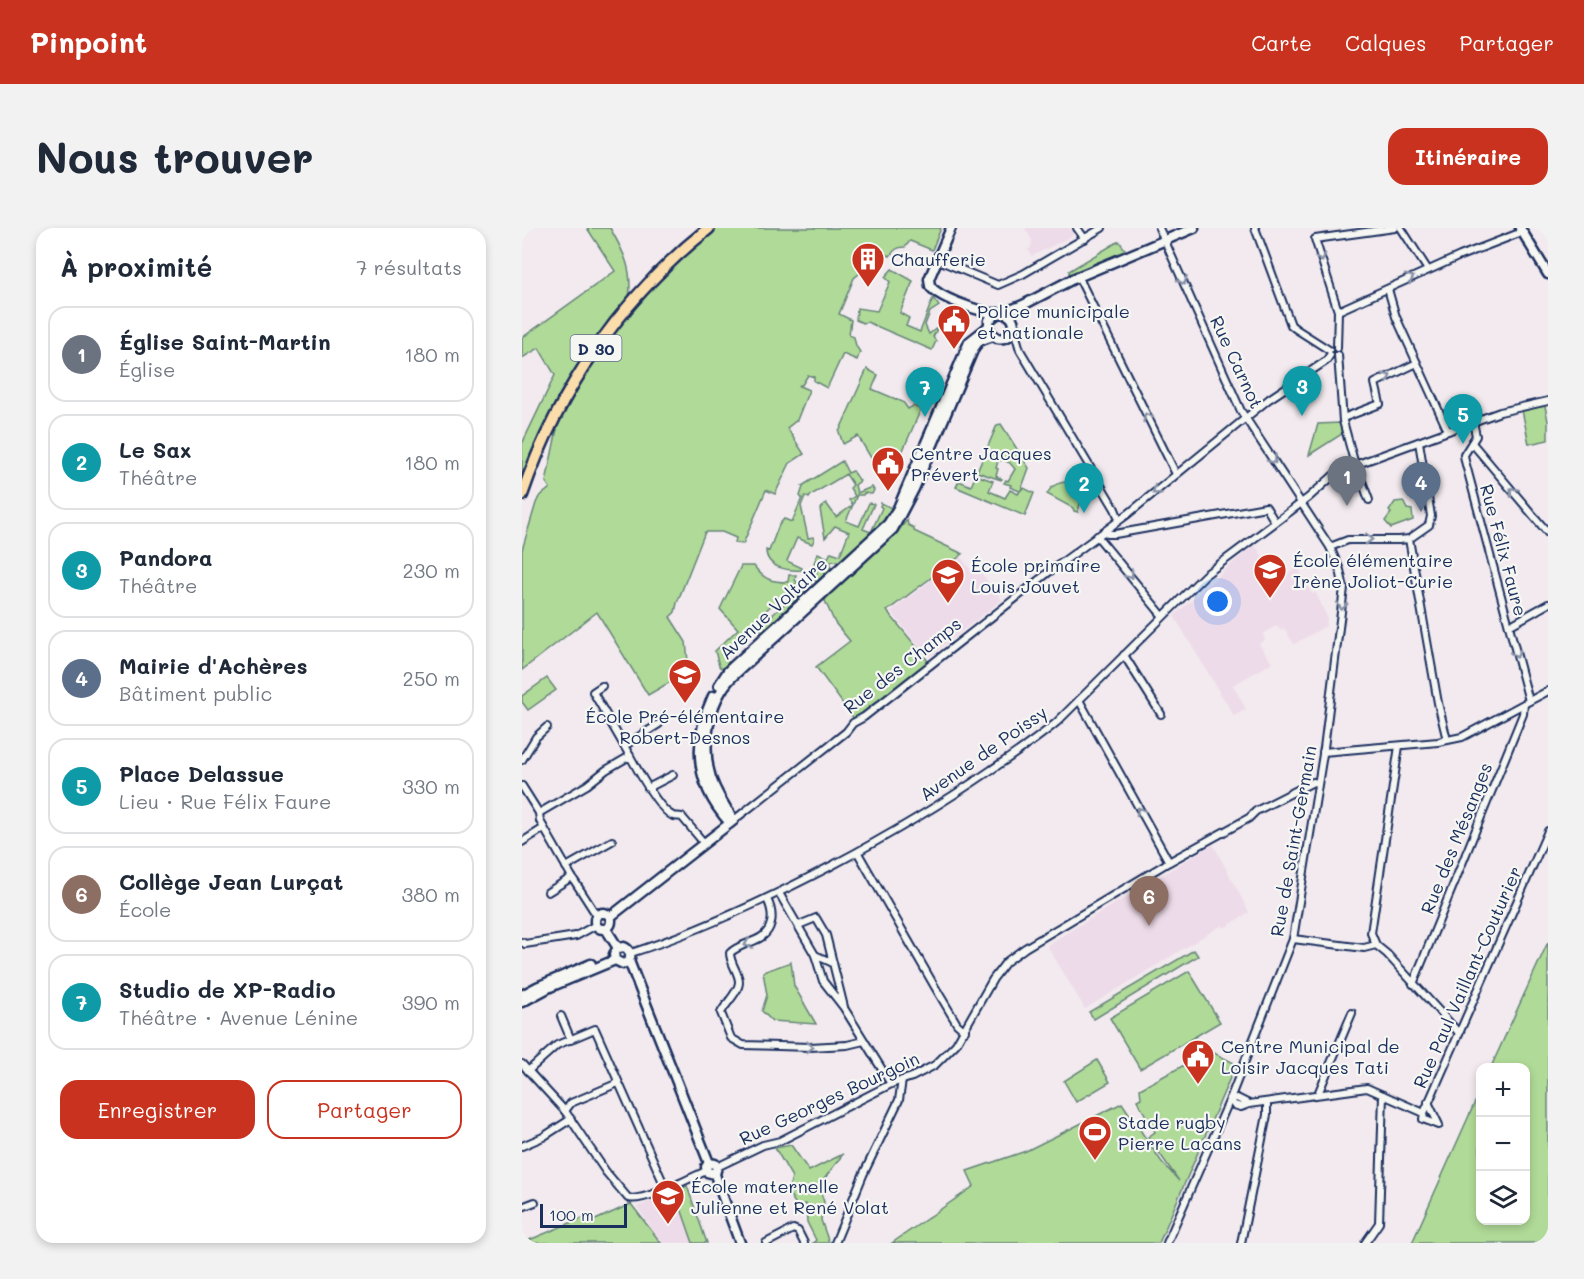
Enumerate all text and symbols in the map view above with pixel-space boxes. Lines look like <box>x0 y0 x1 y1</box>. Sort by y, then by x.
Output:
text: Pinpoint <box>30 24 147 60</box>
text: Carte <box>1251 29 1312 56</box>
text: Calques <box>1345 29 1427 56</box>
text: Partager <box>1460 29 1554 56</box>
button: Itinéraire <box>1388 128 1548 185</box>
text: Nous trouver <box>36 129 314 184</box>
building icon: Chaufferie <box>850 241 886 288</box>
place label: Chaufferie <box>891 247 986 271</box>
text: À proximité <box>60 250 212 284</box>
one-way arrow <box>1313 252 1326 263</box>
text: 7 résultats <box>356 254 462 280</box>
one-way arrow <box>1404 274 1415 286</box>
one-way arrow <box>1176 275 1188 286</box>
place label: Police municipale et nationale <box>977 299 1130 344</box>
public building icon: Police municipale et nationale <box>936 303 972 350</box>
street label: Rue Carnot <box>1205 312 1269 412</box>
text: Église Saint-Martin <box>119 327 331 356</box>
road number: D 30 <box>570 335 622 361</box>
text: 1 <box>77 341 86 367</box>
text: 180 m <box>404 341 460 367</box>
text: Église <box>119 356 175 382</box>
pin: 3 <box>1282 366 1322 416</box>
pin: 7 <box>906 368 944 417</box>
one-way arrow <box>1380 373 1391 385</box>
pin: 5 <box>1444 394 1482 444</box>
one-way arrow <box>1143 412 1155 423</box>
text: Le Sax <box>119 435 192 464</box>
place label: Centre Jacques Prévert <box>911 441 1052 486</box>
public building icon: Centre Jacques Prévert <box>870 445 906 492</box>
text: 2 <box>76 449 87 475</box>
text: 180 m <box>404 449 460 475</box>
one-way arrow <box>1266 454 1277 465</box>
pin: 1 <box>1328 456 1366 506</box>
pin: 4 <box>1402 462 1440 512</box>
text: Théâtre <box>119 464 197 490</box>
pin: 2 <box>1064 464 1104 513</box>
street label: Rue Félix Faure <box>1475 481 1533 619</box>
one-way arrow <box>1151 484 1162 495</box>
one-way arrow <box>1509 487 1520 498</box>
one-way arrow <box>1364 533 1373 545</box>
text: Pandora <box>119 543 212 572</box>
place label: École élémentaire Irène Joliot-Curie <box>1293 548 1453 593</box>
street label: Avenue Voltaire <box>714 552 832 664</box>
school or university icon: École élémentaire Irène Joliot-Curie <box>1252 552 1288 599</box>
place label: École primaire Louis Jouvet <box>971 553 1101 598</box>
text: 3 <box>76 557 88 583</box>
text: 230 m <box>402 557 460 583</box>
school or university icon: École primaire Louis Jouvet <box>930 557 966 604</box>
one-way arrow <box>1122 569 1133 580</box>
text: Théâtre <box>119 572 197 598</box>
your location <box>1203 587 1232 616</box>
one-way arrow <box>1336 601 1349 610</box>
street label: Rue des Champs <box>838 611 966 719</box>
one-way arrow <box>1509 649 1522 659</box>
text: Mairie d'Achères <box>119 651 308 680</box>
school or university icon: École Pré-élémentaire Robert-Desnos <box>667 657 703 704</box>
text: 4 <box>75 665 88 691</box>
text: 250 m <box>403 665 460 691</box>
text: Bâtiment public <box>119 680 272 706</box>
street label: Avenue de Poissy <box>915 700 1051 806</box>
place label: École Pré-élémentaire Robert-Desnos <box>586 704 784 749</box>
street label: Rue de Saint-Germain <box>1264 744 1322 938</box>
text: Place Delassue <box>119 759 284 788</box>
street label: Rue des Mésanges <box>1415 759 1497 917</box>
text: 5 <box>76 773 87 799</box>
text: 330 m <box>402 773 460 799</box>
text: Lieu · Rue Félix Faure <box>119 788 331 814</box>
one-way arrow <box>1136 807 1147 817</box>
street label: Rue Paul Vaillant-Couturier <box>1407 862 1527 1092</box>
text: Collège Jean Lurçat <box>119 867 343 896</box>
pin: 6 <box>1130 876 1168 926</box>
text: 6 <box>75 881 88 907</box>
text: 380 m <box>402 881 460 907</box>
text: École <box>119 896 171 922</box>
one-way arrow <box>743 937 754 949</box>
text: Studio de XP-Radio <box>119 975 336 1004</box>
text: 7 <box>76 989 87 1015</box>
text: 390 m <box>402 989 460 1015</box>
text: Théâtre · Avenue Lénine <box>119 1004 358 1030</box>
place label: Centre Municipal de Loisir Jacques Tati <box>1221 1034 1400 1079</box>
public building icon: Centre Municipal de Loisir Jacques Tati <box>1180 1038 1216 1085</box>
one-way arrow <box>805 1041 814 1053</box>
street label: Rue Georges Bourgoin <box>735 1046 923 1150</box>
map controls <box>1476 1063 1530 1225</box>
button: + <box>1476 1063 1530 1117</box>
button: Enregistrer <box>60 1080 255 1139</box>
button: Partager <box>267 1080 462 1139</box>
place label: Stade rugby Pierre Lacans <box>1118 1110 1242 1155</box>
sports icon: Stade rugby Pierre Lacans <box>1077 1114 1113 1161</box>
button: − <box>1476 1117 1530 1171</box>
button: layers <box>1476 1171 1530 1225</box>
place label: École maternelle Julienne et René Volat <box>691 1174 889 1219</box>
school or university icon: École maternelle Julienne et René Volat <box>650 1178 686 1225</box>
scale bar <box>540 1201 627 1228</box>
text: 100 m <box>549 1204 594 1225</box>

